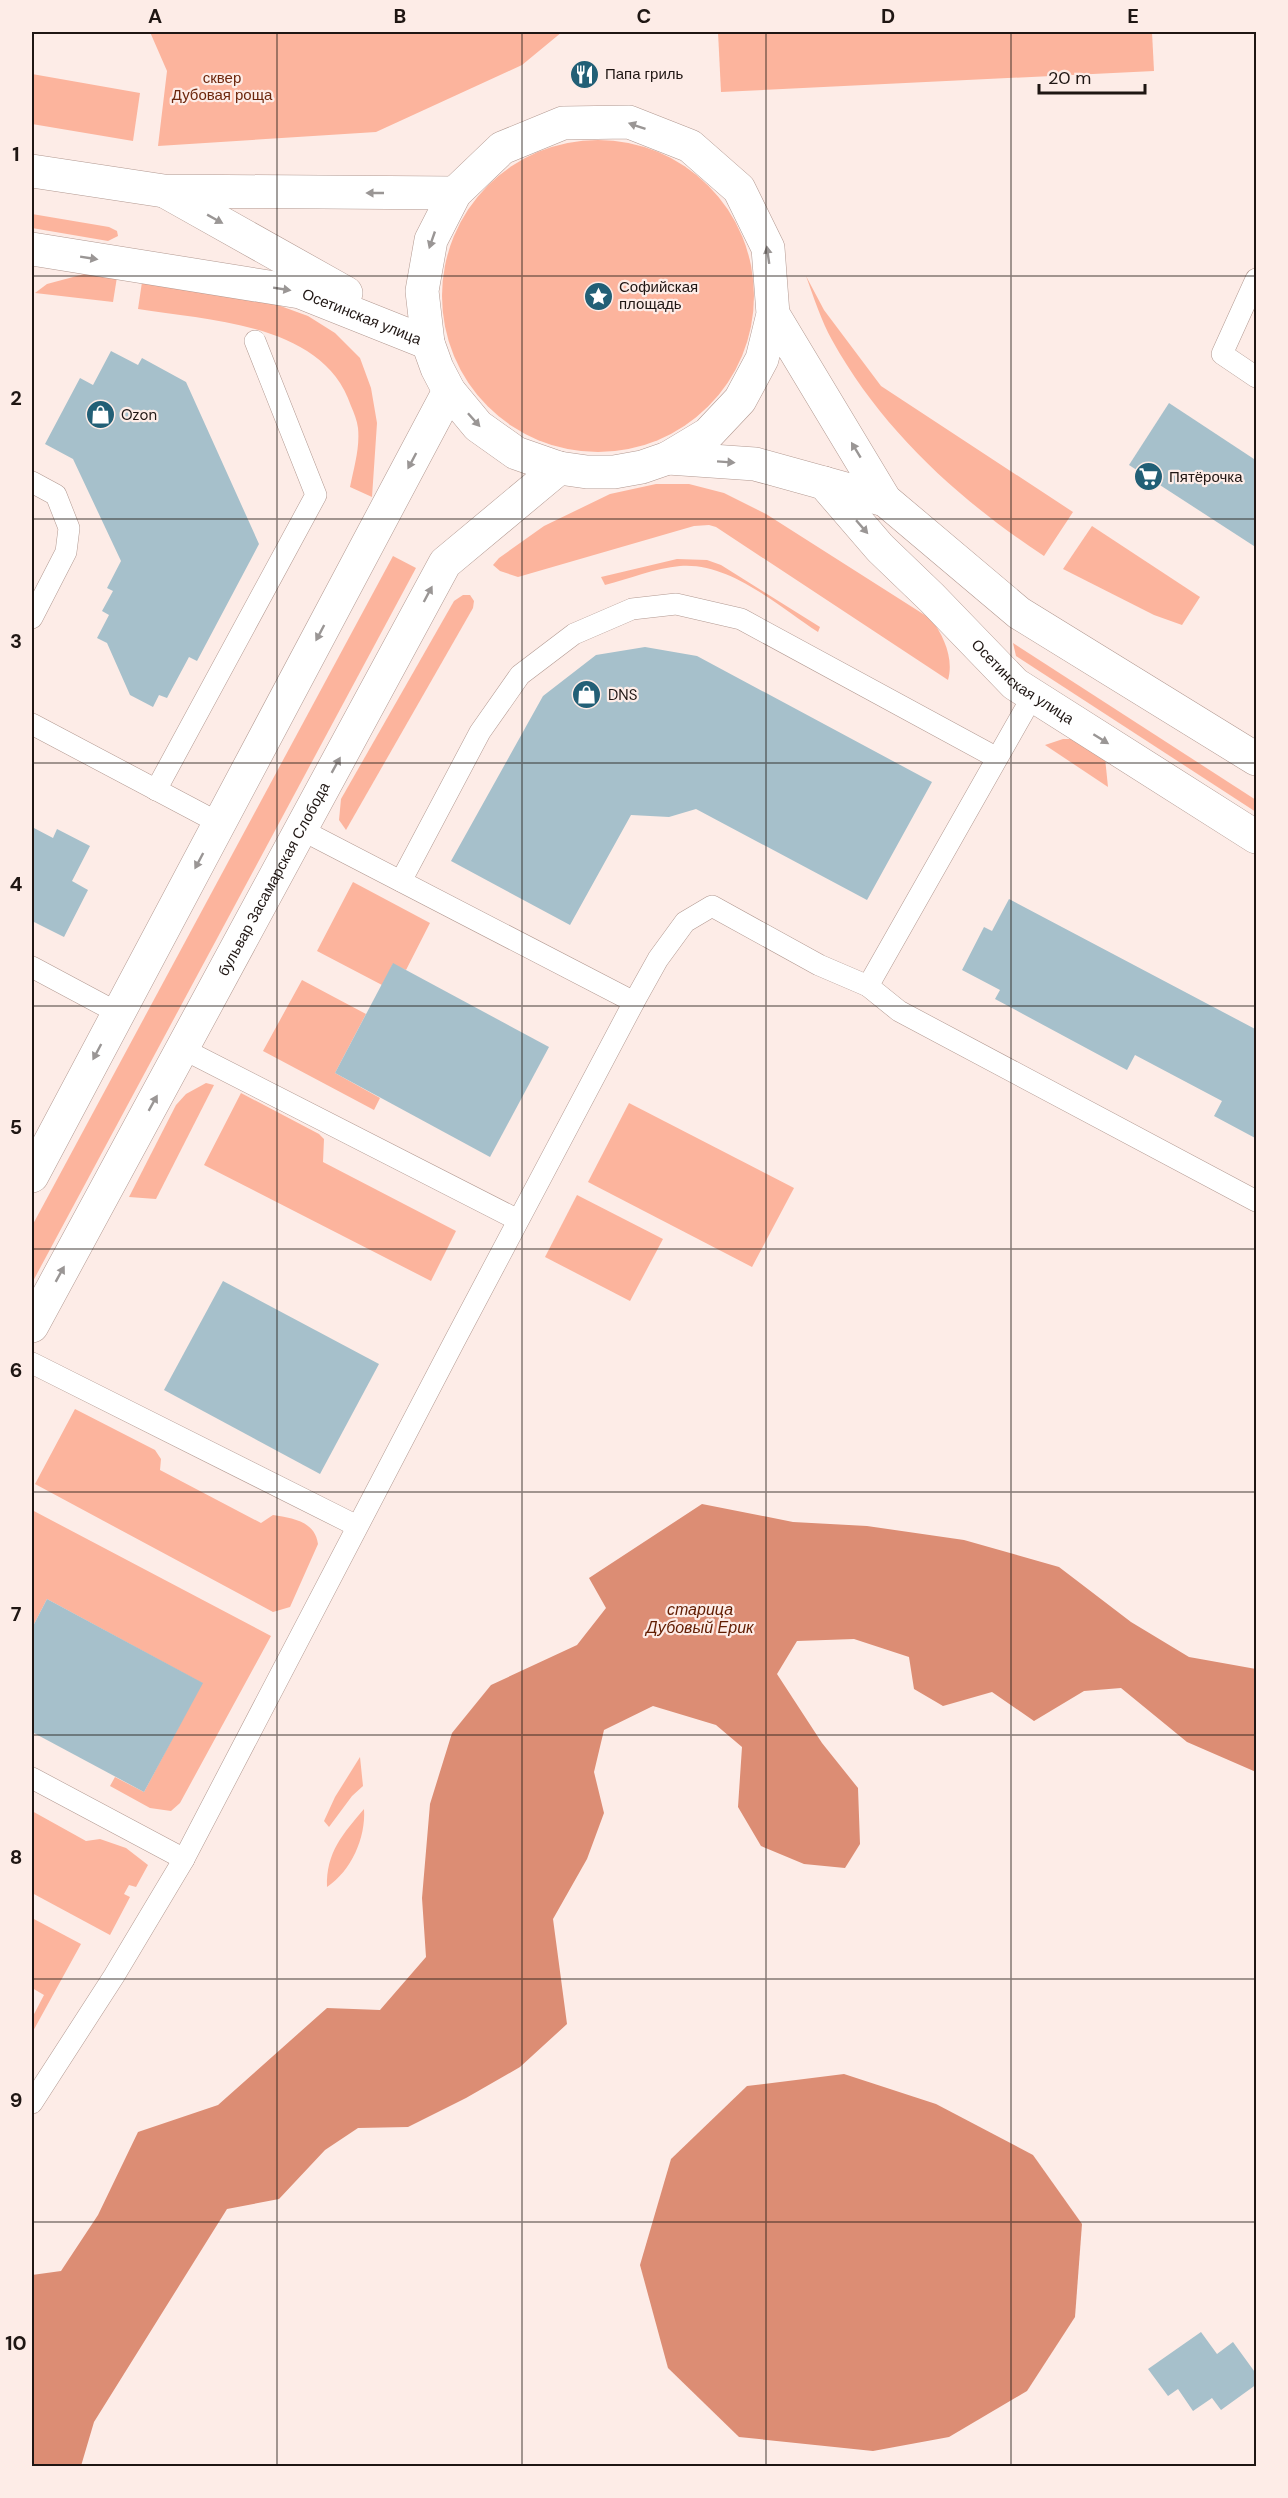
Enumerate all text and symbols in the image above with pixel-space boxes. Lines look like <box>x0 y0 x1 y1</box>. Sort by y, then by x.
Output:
text: A <box>148 3 162 29</box>
text: B <box>394 3 406 29</box>
text: C <box>637 3 651 29</box>
text: D <box>881 3 895 29</box>
text: E <box>1127 3 1139 29</box>
scale bar <box>1039 57 1146 95</box>
restaurant icon: Папа гриль <box>568 58 600 90</box>
place label: Папа гриль <box>605 64 684 84</box>
text: 20 m <box>1048 66 1091 90</box>
park label: сквер Дубовая роща <box>172 68 273 105</box>
one-way arrow <box>628 120 646 130</box>
text: 1 <box>12 141 20 167</box>
one-way arrow <box>366 188 385 198</box>
one-way arrow <box>207 214 224 224</box>
one-way arrow <box>427 231 437 249</box>
one-way arrow <box>763 246 772 265</box>
one-way arrow <box>80 254 99 263</box>
place label: Софийская площадь <box>619 277 698 314</box>
place icon: Софийская площадь <box>582 280 614 312</box>
street label: Осетинская улица <box>299 284 425 350</box>
one-way arrow <box>272 285 291 294</box>
text: 2 <box>10 385 22 411</box>
shop icon: Ozon <box>84 399 116 431</box>
place label: Ozon <box>121 405 157 425</box>
one-way arrow <box>467 412 480 427</box>
one-way arrow <box>850 442 861 458</box>
one-way arrow <box>407 453 416 470</box>
one-way arrow <box>717 458 736 467</box>
supermarket icon: Пятёрочка <box>1132 461 1164 493</box>
place label: Пятёрочка <box>1169 467 1243 487</box>
one-way arrow <box>855 520 869 535</box>
one-way arrow <box>423 585 433 602</box>
one-way arrow <box>315 625 325 642</box>
text: 3 <box>10 628 22 654</box>
street label: Осетинская улица <box>967 635 1078 729</box>
shop icon: DNS <box>571 679 603 711</box>
place label: DNS <box>608 685 638 705</box>
one-way arrow <box>1092 734 1109 745</box>
one-way arrow <box>330 757 340 774</box>
street label: бульвар Засамарская Слобода <box>213 778 335 980</box>
one-way arrow <box>194 853 204 870</box>
text: 4 <box>10 871 23 897</box>
one-way arrow <box>93 1043 103 1061</box>
one-way arrow <box>148 1095 158 1112</box>
text: 5 <box>10 1114 22 1140</box>
one-way arrow <box>55 1266 65 1283</box>
text: 6 <box>10 1357 22 1383</box>
water label: старица Дубовый Ерик <box>644 1599 755 1638</box>
text: 7 <box>11 1601 22 1627</box>
text: 8 <box>10 1844 22 1870</box>
text: 9 <box>10 2087 22 2113</box>
text: 10 <box>5 2330 27 2356</box>

